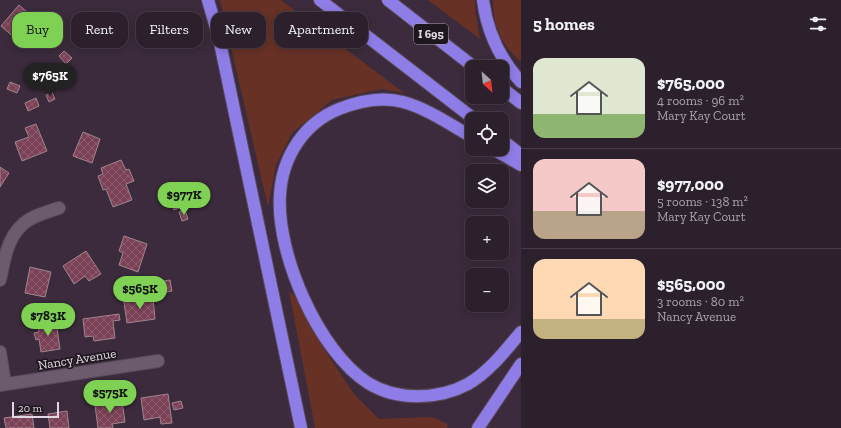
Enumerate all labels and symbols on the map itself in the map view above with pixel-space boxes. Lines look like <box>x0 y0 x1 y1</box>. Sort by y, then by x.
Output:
road number: I 695 <box>414 24 448 44</box>
north arrow <box>465 60 509 104</box>
pin: $765K <box>22 63 78 97</box>
pin: $977K <box>156 182 212 216</box>
pin: $565K <box>112 276 168 310</box>
pin: $783K <box>20 303 76 337</box>
street label: Nancy Avenue <box>37 345 117 373</box>
pin: $575K <box>82 380 138 414</box>
scale bar <box>12 400 59 419</box>

